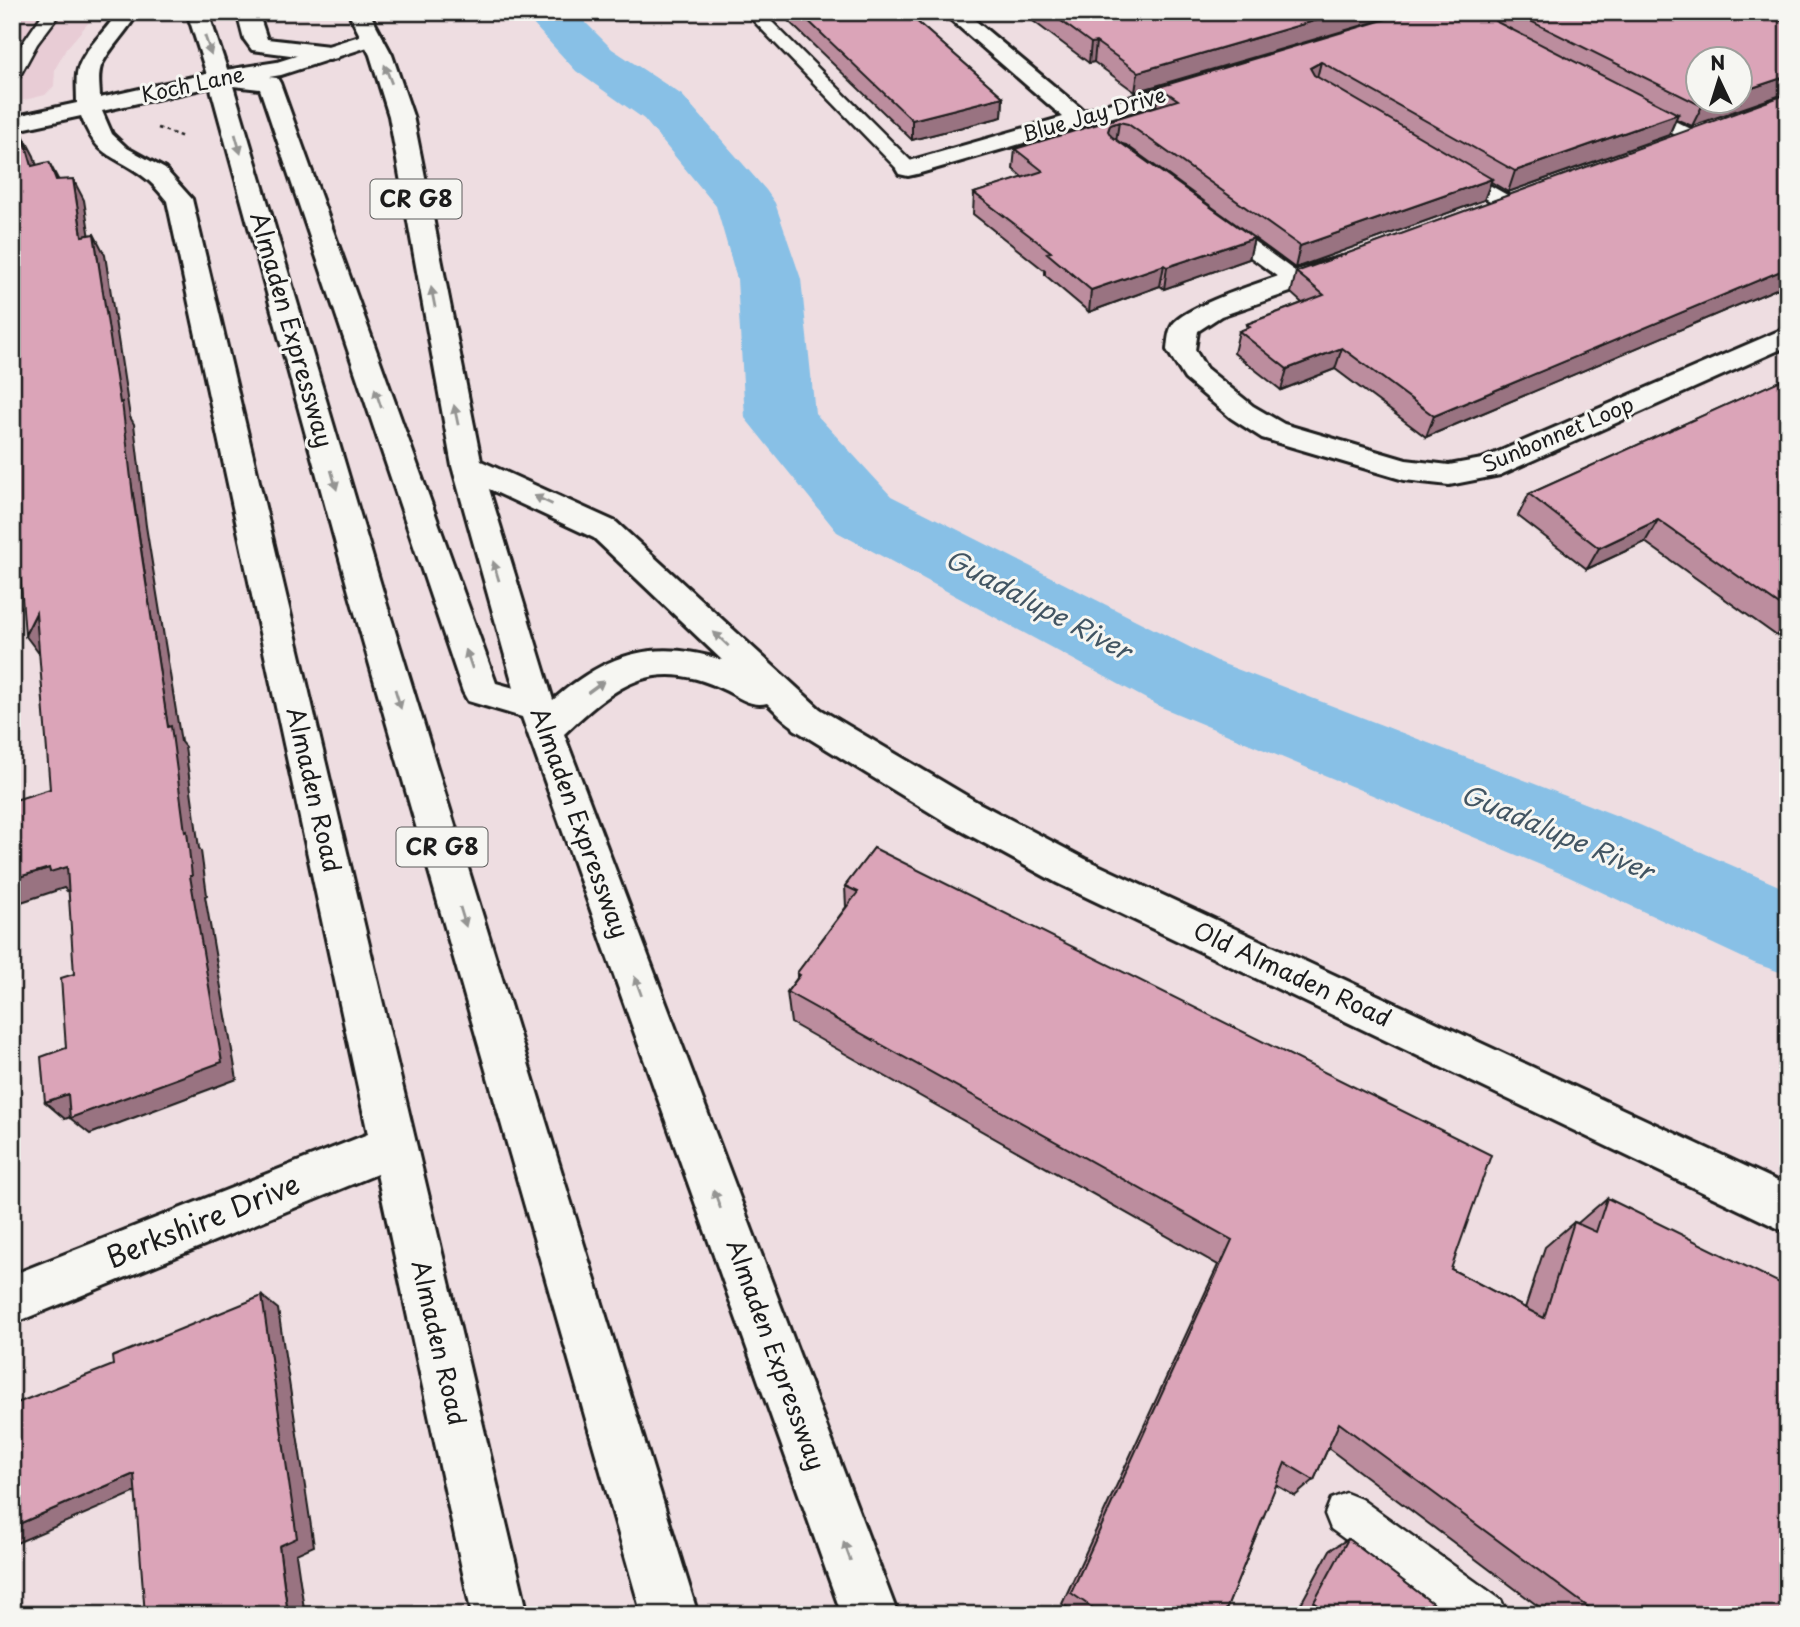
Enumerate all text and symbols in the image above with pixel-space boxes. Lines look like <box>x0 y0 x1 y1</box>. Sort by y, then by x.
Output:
one-way arrow <box>203 35 213 56</box>
north arrow <box>1685 46 1755 116</box>
text: N <box>1709 48 1726 77</box>
street label: Koch Lane <box>138 57 247 110</box>
one-way arrow <box>382 64 393 85</box>
street label: Blue Jay Drive <box>1018 77 1169 149</box>
one-way arrow <box>234 134 244 155</box>
road number: CR G8 <box>370 180 462 218</box>
street label: Almaden Expressway <box>242 208 344 451</box>
one-way arrow <box>427 286 438 308</box>
street label: Sunbonnet Loop <box>1476 387 1638 480</box>
one-way arrow <box>372 388 383 409</box>
one-way arrow <box>451 404 462 426</box>
one-way arrow <box>330 470 340 491</box>
one-way arrow <box>533 494 554 505</box>
water label: Guadalupe River <box>939 538 1141 671</box>
one-way arrow <box>490 560 500 581</box>
one-way arrow <box>713 631 730 647</box>
one-way arrow <box>463 649 474 670</box>
one-way arrow <box>587 680 605 694</box>
one-way arrow <box>393 689 403 710</box>
street label: Almaden Expressway <box>522 702 639 943</box>
street label: Almaden Road <box>278 703 351 876</box>
water label: Guadalupe River <box>1455 774 1663 891</box>
road number: CR G8 <box>396 828 488 866</box>
one-way arrow <box>458 907 468 928</box>
street label: Old Almaden Road <box>1188 911 1398 1035</box>
one-way arrow <box>632 976 643 997</box>
street label: Berkshire Drive <box>99 1161 306 1278</box>
one-way arrow <box>711 1189 722 1210</box>
street label: Almaden Expressway <box>718 1234 835 1475</box>
street label: Almaden Road <box>403 1256 476 1429</box>
one-way arrow <box>841 1540 852 1561</box>

